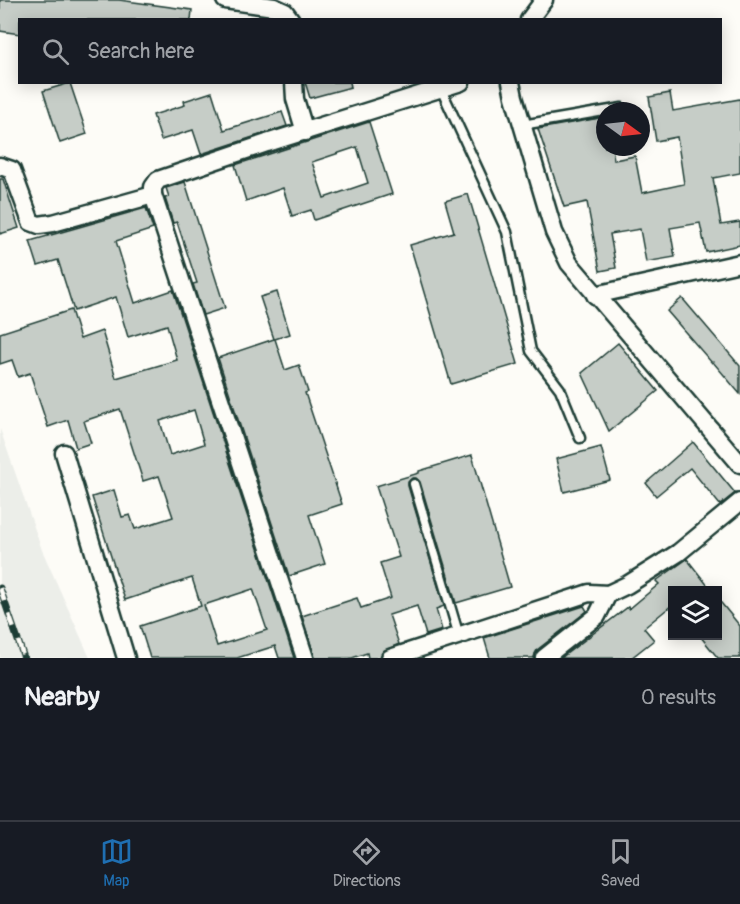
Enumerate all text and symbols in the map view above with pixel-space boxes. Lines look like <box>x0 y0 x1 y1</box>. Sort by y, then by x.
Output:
search box <box>18 18 722 84</box>
icon: search <box>39 35 72 68</box>
text: Search here <box>87 37 194 65</box>
north arrow <box>596 102 650 156</box>
map controls <box>668 586 722 640</box>
button: layers <box>668 586 722 640</box>
text: Nearby <box>24 681 100 713</box>
text: 0 results <box>641 685 716 710</box>
tab: Map <box>100 835 133 891</box>
tab: Directions <box>333 835 401 891</box>
tab: Saved <box>600 835 640 891</box>

